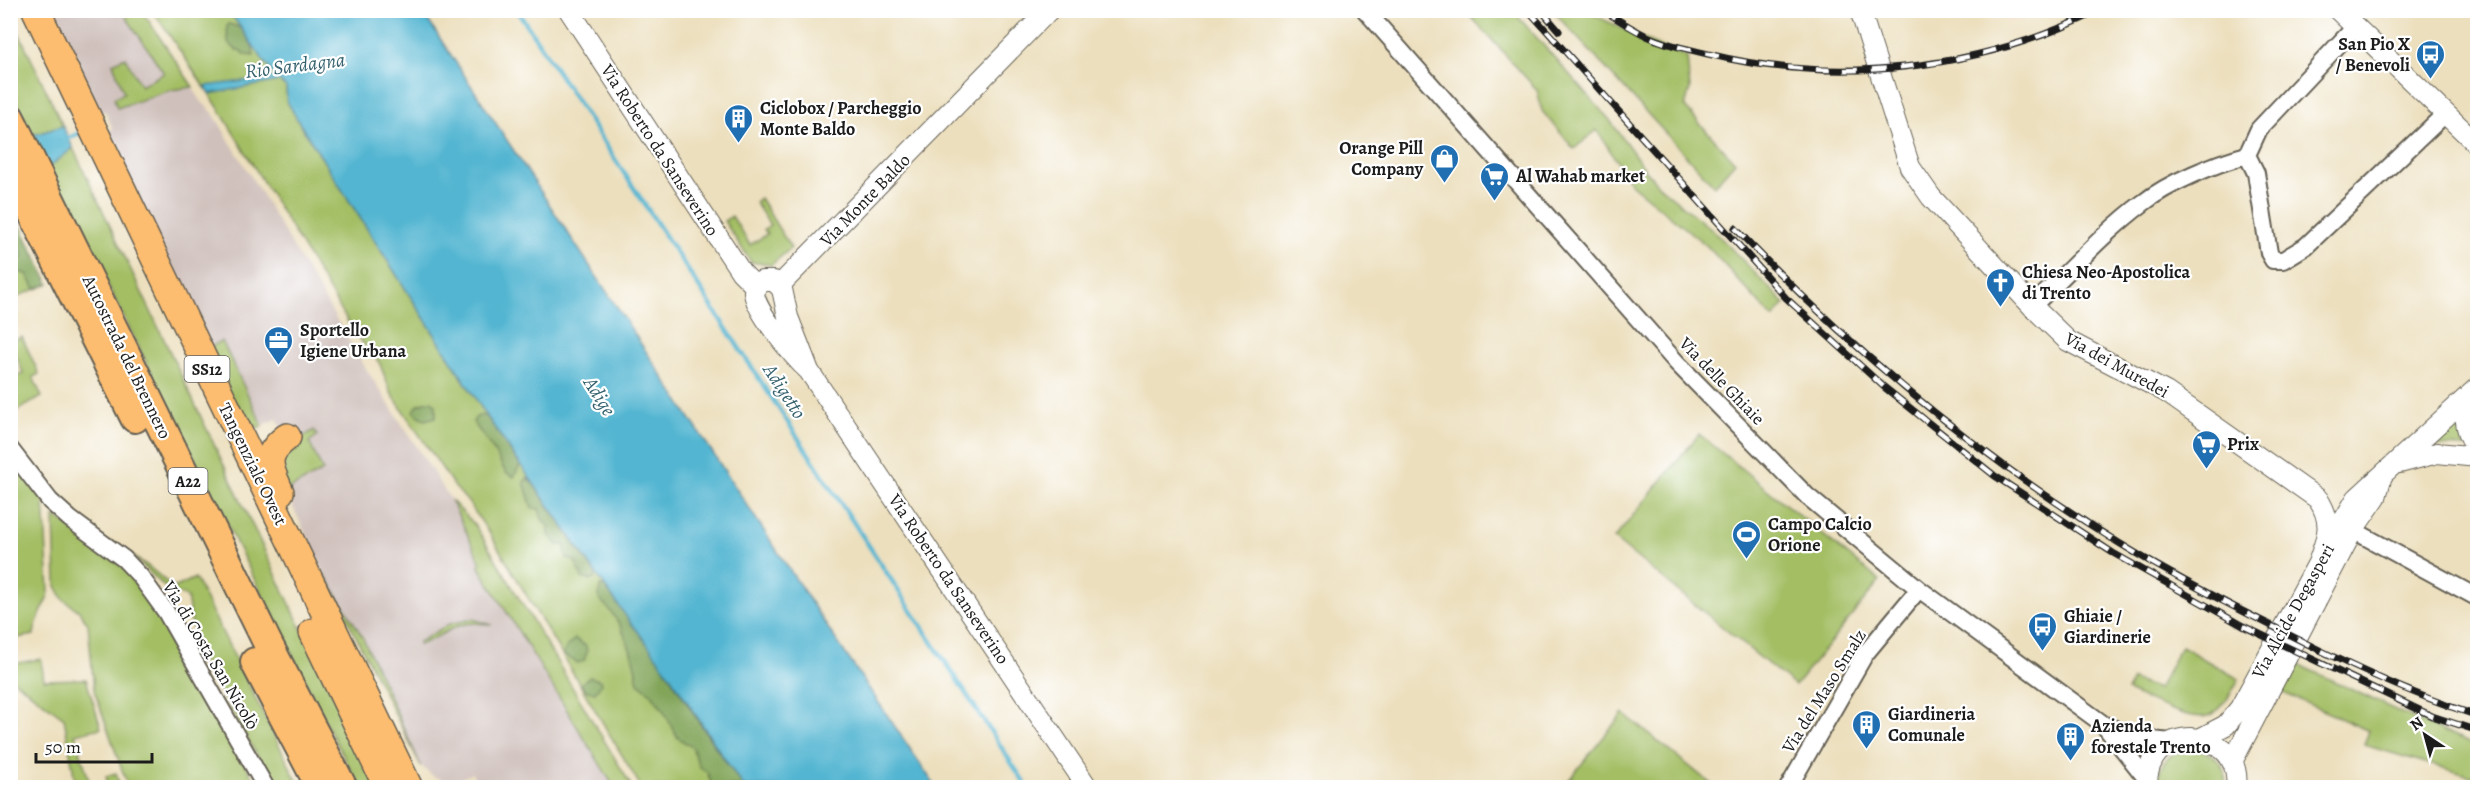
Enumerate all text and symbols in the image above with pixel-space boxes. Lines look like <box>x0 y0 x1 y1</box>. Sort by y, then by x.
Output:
place label: San Pio X / Benevoli <box>2336 32 2411 77</box>
bus stop icon: San Pio X / Benevoli <box>2415 38 2447 80</box>
water label: Rio Sardagna <box>244 46 347 85</box>
street label: Via Roberto da Sanseverino <box>595 59 725 241</box>
place label: Ciclobox / Parcheggio Monte Baldo <box>760 96 922 141</box>
building icon: Ciclobox / Parcheggio Monte Baldo <box>723 102 755 144</box>
place label: Orange Pill Company <box>1339 136 1424 181</box>
shop icon: Orange Pill Company <box>1428 142 1460 184</box>
street label: Via Monte Baldo <box>814 148 916 252</box>
supermarket icon: Al Wahab market <box>1479 160 1511 202</box>
place label: Al Wahab market <box>1515 164 1645 188</box>
place label: Chiesa Neo-Apostolica di Trento <box>2022 260 2191 305</box>
church icon: Chiesa Neo-Apostolica di Trento <box>1985 266 2017 308</box>
street label: Autostrada del Brennero <box>76 270 177 443</box>
place label: Sportello Igiene Urbana <box>300 318 407 363</box>
office icon: Sportello Igiene Urbana <box>263 324 295 366</box>
street label: Via dei Muredei <box>2060 326 2173 404</box>
street label: Via delle Ghiaie <box>1673 331 1770 430</box>
road number: SS12 <box>184 356 230 382</box>
water label: Adigetto <box>756 358 812 424</box>
water label: Adige <box>577 371 622 421</box>
street label: Tangenziale Ovest <box>213 399 293 529</box>
supermarket icon: Prix <box>2190 428 2222 470</box>
place label: Prix <box>2227 432 2259 456</box>
road number: A22 <box>168 468 207 494</box>
street label: Via Roberto da Sanseverino <box>883 488 1015 669</box>
place label: Campo Calcio Orione <box>1768 512 1872 557</box>
sports icon: Campo Calcio Orione <box>1731 518 1763 560</box>
street label: Via Alcide Degasperi <box>2246 539 2340 683</box>
street label: Via di Costa San Nicolò <box>157 575 265 734</box>
place label: Ghiaie / Giardinerie <box>2064 604 2151 649</box>
bus stop icon: Ghiaie / Giardinerie <box>2027 610 2059 652</box>
street label: Via del Maso Smalz <box>1776 625 1872 758</box>
place label: Giardineria Comunale <box>1888 702 1976 747</box>
north arrow <box>2395 705 2455 765</box>
building icon: Giardineria Comunale <box>1851 708 1883 750</box>
text: N <box>2406 711 2428 736</box>
place label: Azienda forestale Trento <box>2090 714 2211 759</box>
building icon: Azienda forestale Trento <box>2054 720 2086 762</box>
scale bar <box>36 726 152 764</box>
text: 50 m <box>45 735 81 759</box>

